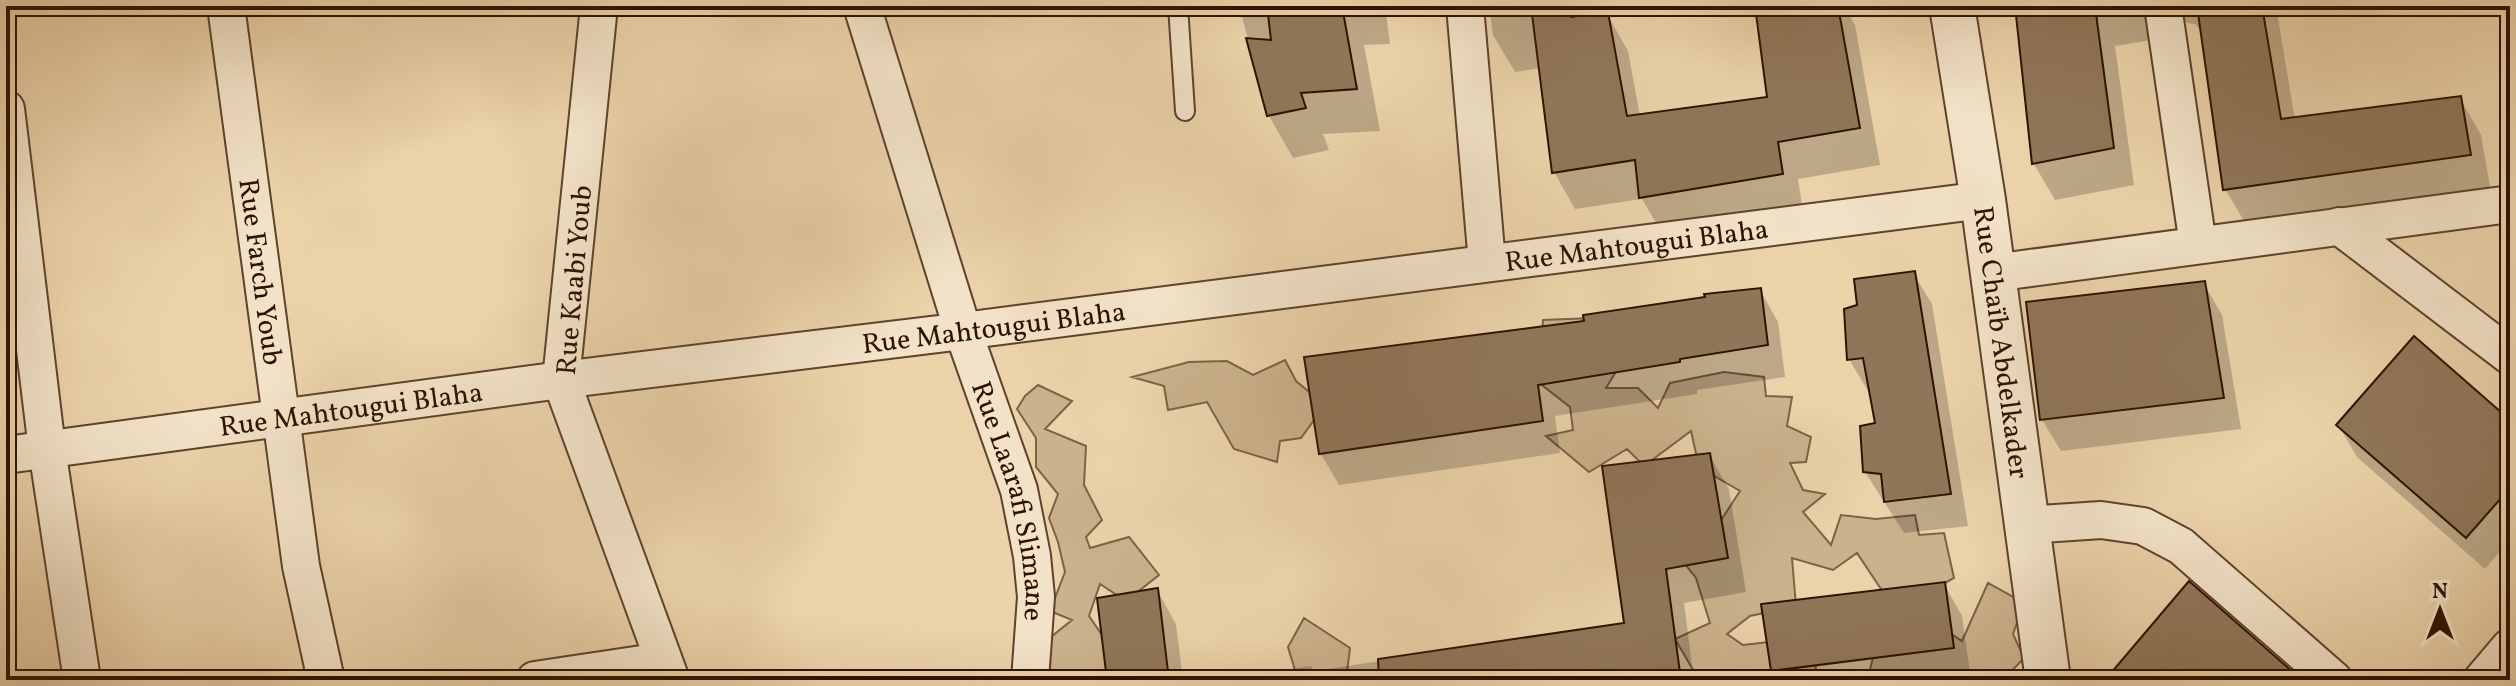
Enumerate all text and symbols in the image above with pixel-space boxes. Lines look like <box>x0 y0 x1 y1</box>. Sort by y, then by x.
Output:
street label: Rue Farch Youb <box>227 176 291 368</box>
street label: Rue Kaabi Youb <box>548 184 603 377</box>
street label: Rue Chaïb Abdelkader <box>1962 204 2038 482</box>
street label: Rue Mahtougui Blaha <box>1503 211 1771 283</box>
street label: Rue Mahtougui Blaha <box>860 293 1128 365</box>
street label: Rue Mahtougui Blaha <box>217 374 485 448</box>
street label: Rue Laarafi Slimane <box>960 376 1053 622</box>
north arrow <box>2400 570 2480 650</box>
text: N <box>2432 577 2448 608</box>

